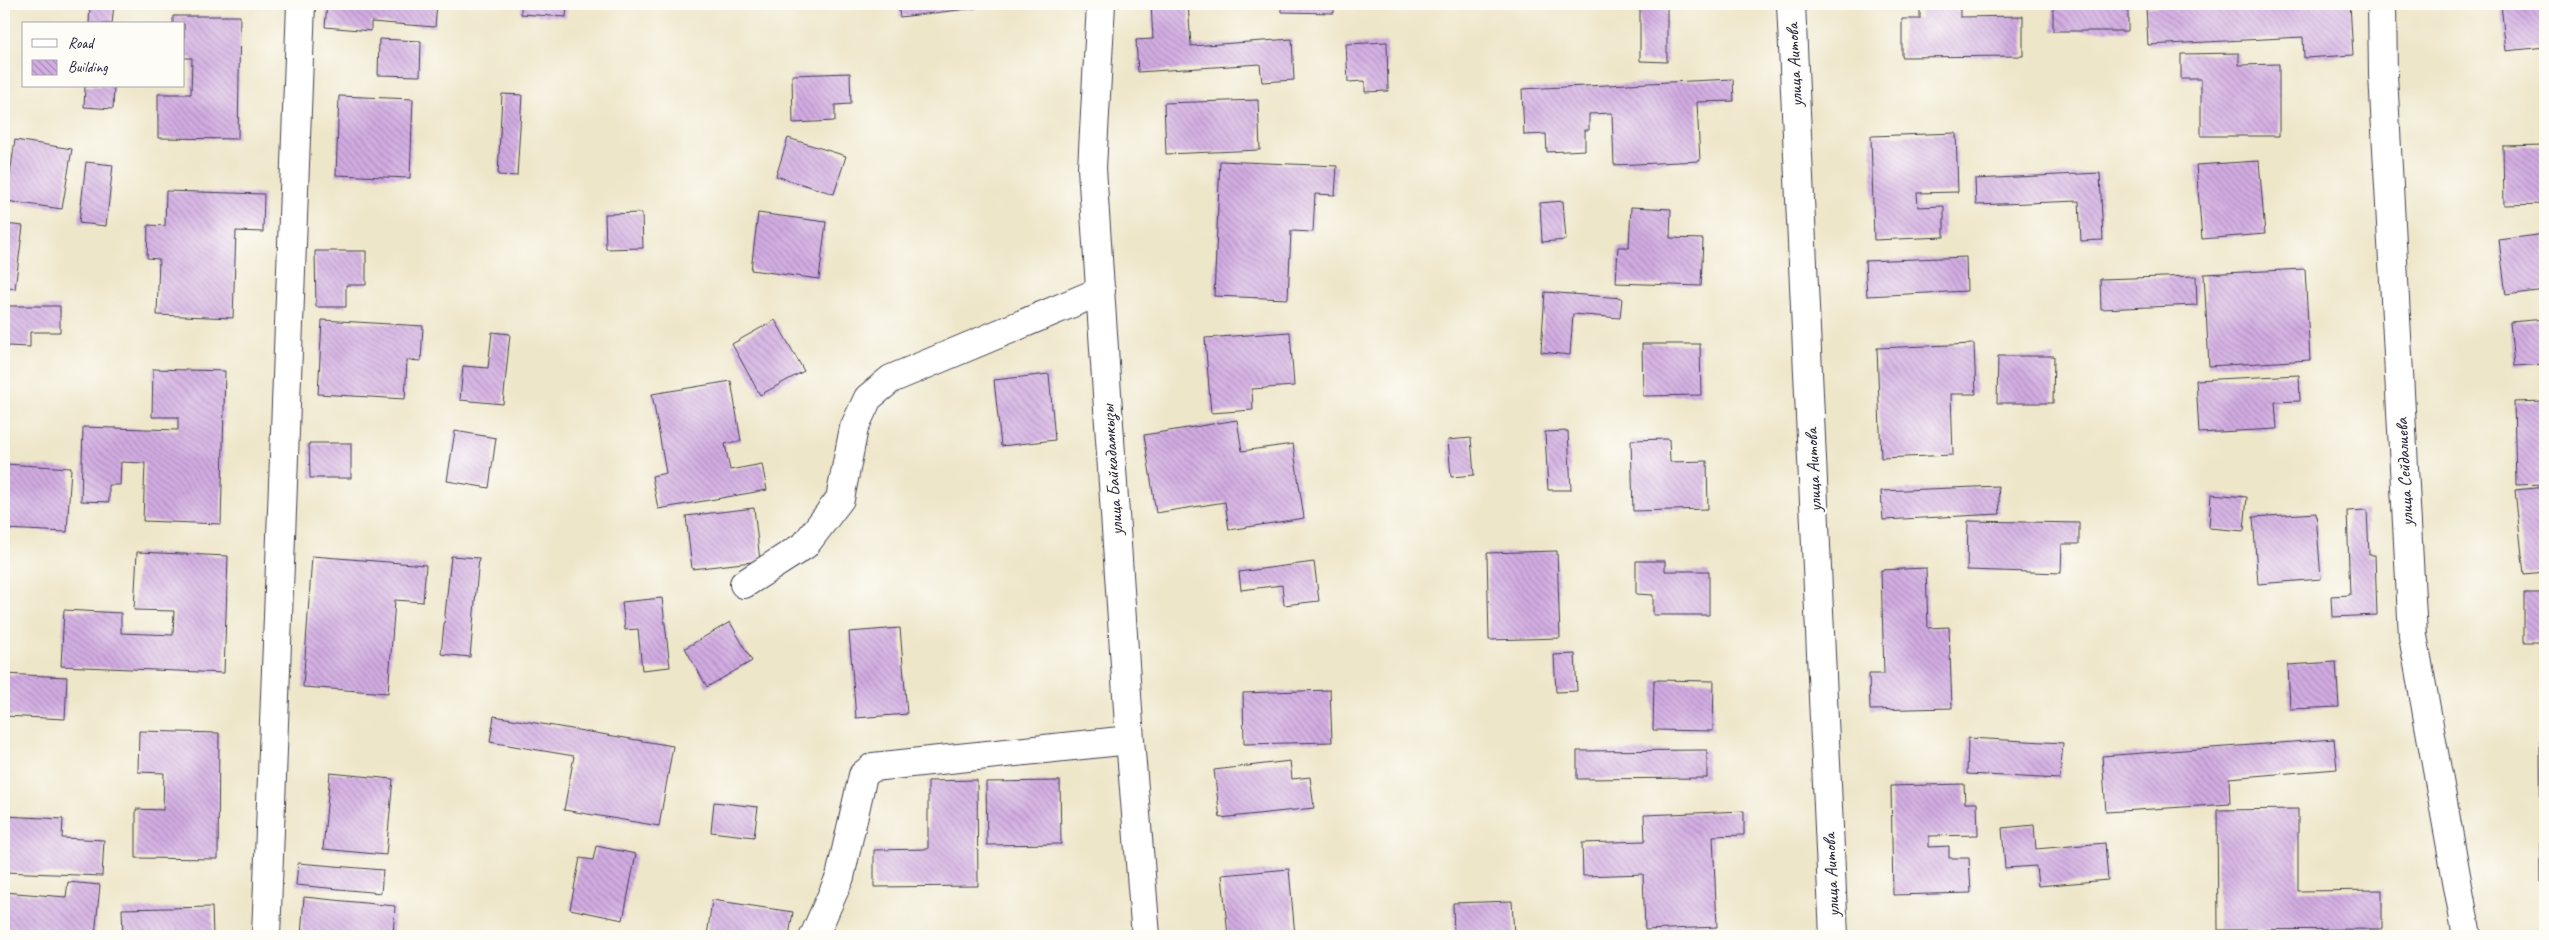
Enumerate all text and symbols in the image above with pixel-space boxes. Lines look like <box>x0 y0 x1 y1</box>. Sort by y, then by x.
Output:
street label: улица Аитова <box>1781 21 1807 108</box>
legend <box>22 22 185 88</box>
text: Road <box>68 34 95 53</box>
text: Building <box>68 58 108 77</box>
street label: улица Байкадамкызы <box>1096 402 1129 537</box>
street label: улица Сейдалиева <box>2390 416 2418 528</box>
street label: улица Аитова <box>1800 426 1826 513</box>
street label: улица Аитова <box>1818 831 1844 918</box>

